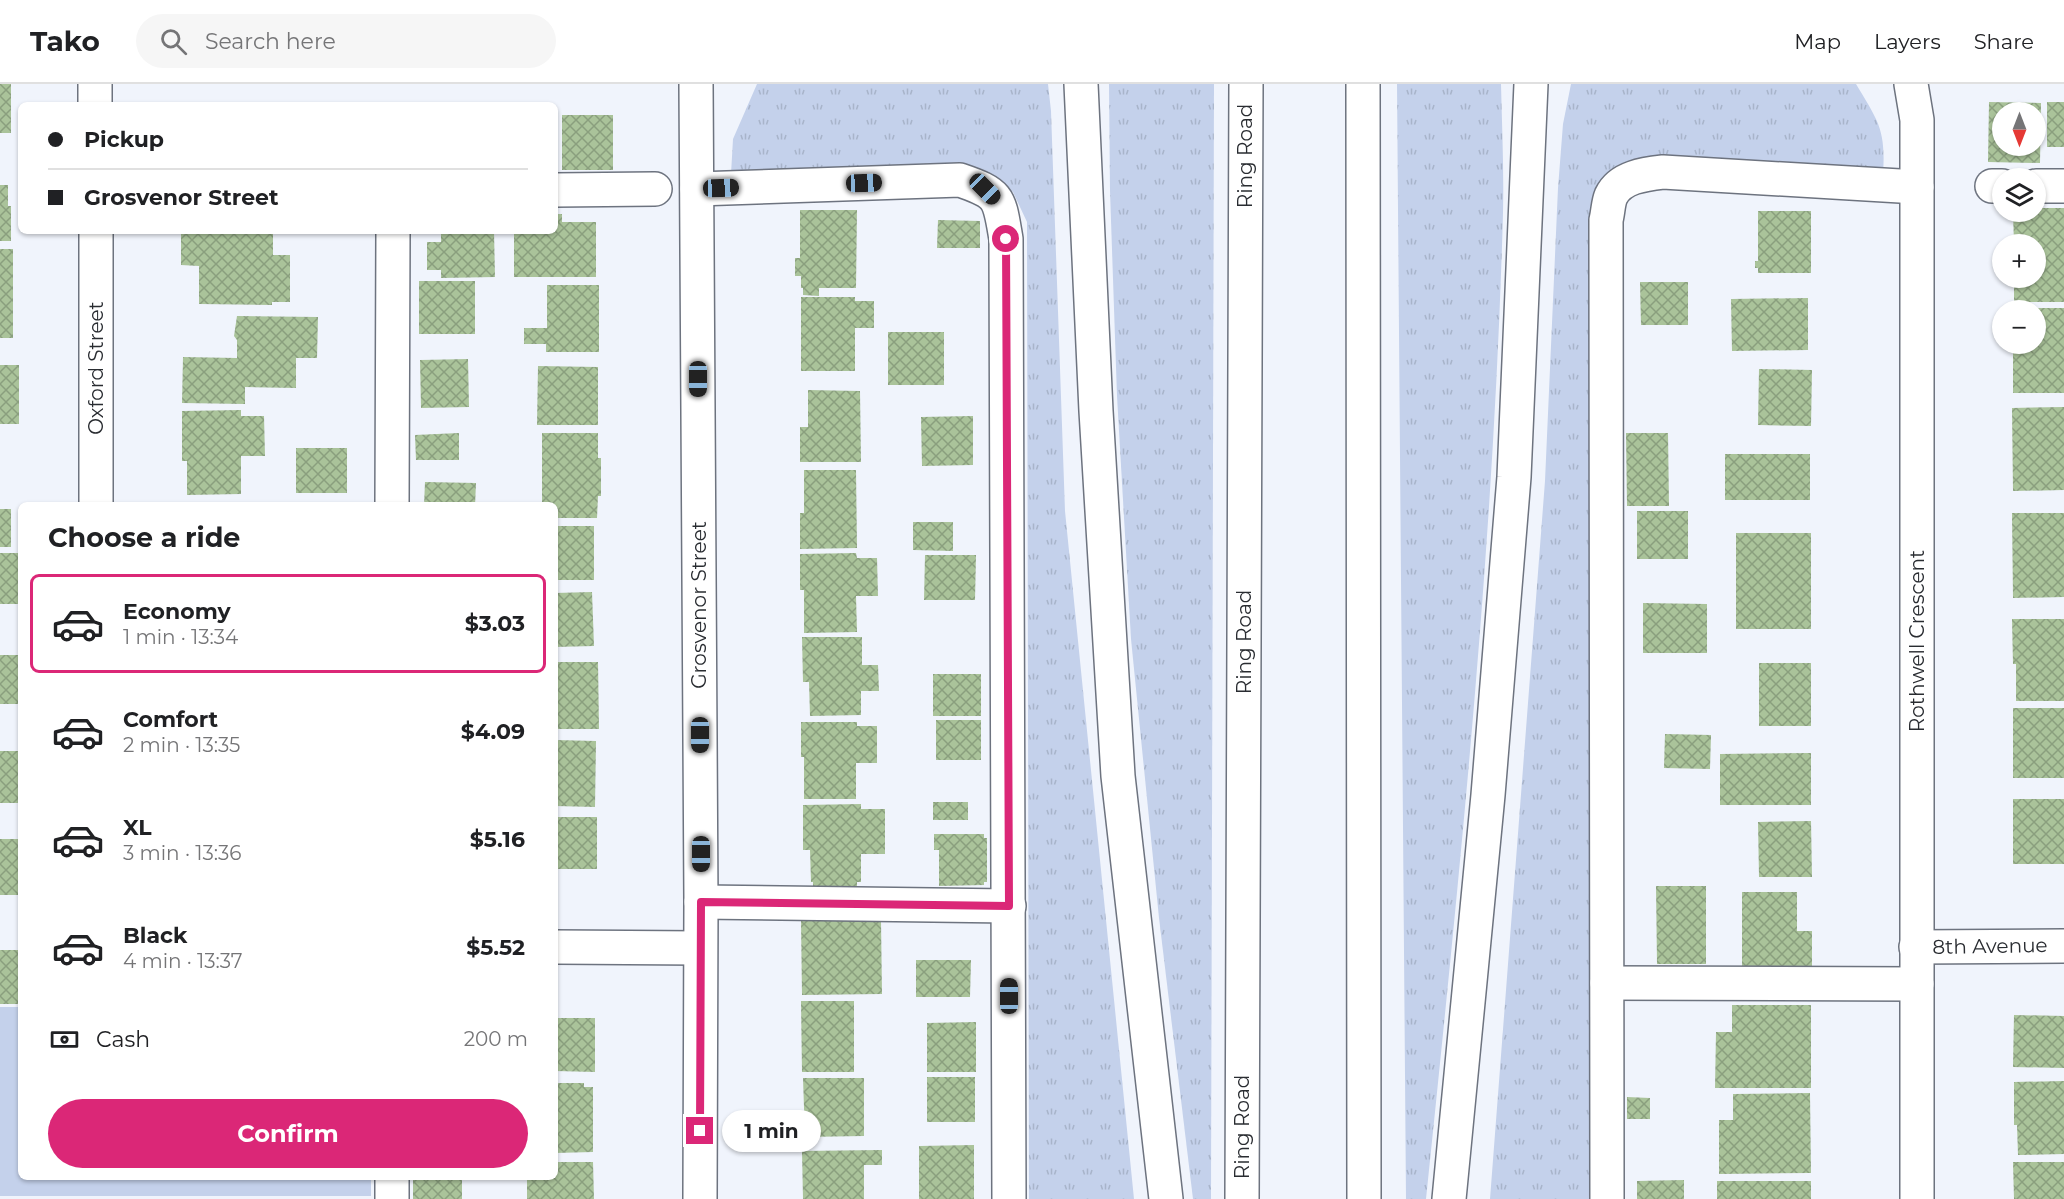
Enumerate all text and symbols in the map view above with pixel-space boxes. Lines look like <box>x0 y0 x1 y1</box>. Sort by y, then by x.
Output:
search box <box>136 14 556 68</box>
text: Tako <box>30 24 100 58</box>
icon: search <box>157 25 190 58</box>
text: Search here <box>205 28 336 55</box>
text: Map <box>1794 29 1841 54</box>
text: Layers <box>1874 29 1941 54</box>
text: Share <box>1974 29 2034 54</box>
north arrow <box>1992 102 2046 156</box>
map controls <box>1992 102 2046 354</box>
street label: Ring Road <box>1233 104 1257 208</box>
text: Pickup <box>84 126 164 153</box>
button: layers <box>1992 168 2046 222</box>
car <box>966 170 1004 208</box>
car <box>846 173 882 193</box>
car <box>703 178 739 198</box>
text: Grosvenor Street <box>84 184 278 211</box>
route start <box>992 225 1019 252</box>
button: + <box>1992 234 2046 288</box>
button: − <box>1992 300 2046 354</box>
street label: Oxford Street <box>84 301 108 435</box>
car <box>689 361 707 397</box>
text: Choose a ride <box>48 521 240 554</box>
street label: Grosvenor Street <box>687 521 711 689</box>
street label: Rothwell Crescent <box>1905 550 1929 732</box>
street label: Ring Road <box>1232 590 1256 694</box>
icon: car <box>51 597 105 651</box>
text: Economy <box>123 598 231 625</box>
text: $3.03 <box>465 610 525 637</box>
text: 1 min · 13:34 <box>123 625 238 649</box>
icon: car <box>51 705 105 759</box>
text: Comfort <box>123 706 218 733</box>
car <box>691 717 709 753</box>
text: $4.09 <box>461 718 525 745</box>
text: 2 min · 13:35 <box>123 733 240 757</box>
icon: car <box>51 813 105 867</box>
text: XL <box>123 814 152 841</box>
text: $5.16 <box>470 826 525 853</box>
car <box>692 836 710 872</box>
text: 3 min · 13:36 <box>123 841 241 865</box>
icon: car <box>51 921 105 975</box>
text: Black <box>123 922 187 949</box>
street label: 8th Avenue <box>1932 933 2048 959</box>
text: $5.52 <box>466 934 525 961</box>
text: 4 min · 13:37 <box>123 949 243 973</box>
car <box>1000 978 1018 1014</box>
icon: cash <box>48 1023 81 1056</box>
text: Cash <box>96 1026 150 1053</box>
text: 200 m <box>464 1027 528 1051</box>
street label: Ring Road <box>1230 1075 1254 1179</box>
button: Confirm <box>48 1099 528 1168</box>
callout: 1 min <box>721 1110 820 1152</box>
route end <box>686 1117 713 1144</box>
text: 1 min <box>744 1119 799 1143</box>

